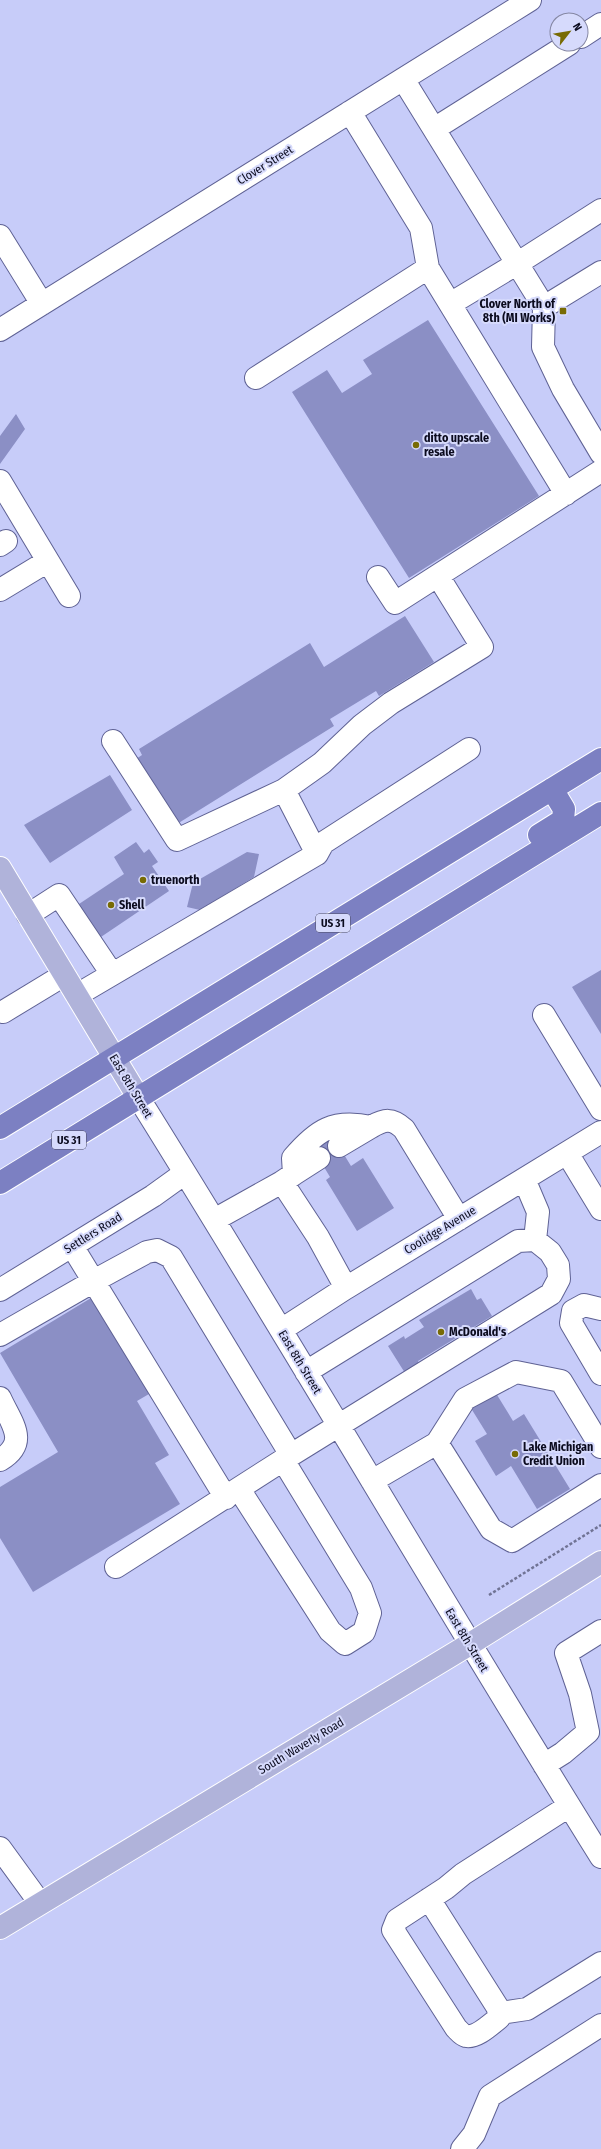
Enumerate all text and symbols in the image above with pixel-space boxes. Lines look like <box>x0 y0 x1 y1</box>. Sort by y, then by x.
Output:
north arrow <box>549 12 589 52</box>
text: N <box>570 21 584 33</box>
street label: Clover Street <box>235 142 296 188</box>
place label: Clover North of 8th (MI Works) <box>479 297 556 325</box>
marker: Clover North of 8th (MI Works) <box>558 306 568 316</box>
place label: ditto upscale resale <box>424 431 489 459</box>
marker: ditto upscale resale <box>411 440 421 450</box>
place label: truenorth <box>151 873 200 887</box>
marker: truenorth <box>138 875 148 885</box>
place label: Shell <box>119 898 145 912</box>
marker: Shell <box>106 900 116 910</box>
road number: US 31 <box>316 914 350 932</box>
street label: East 8th Street <box>107 1052 156 1120</box>
road number: US 31 <box>52 1131 86 1149</box>
street label: Coolidge Avenue <box>402 1203 479 1257</box>
street label: Settlers Road <box>62 1210 124 1256</box>
place label: McDonald's <box>449 1325 507 1339</box>
marker: McDonald's <box>436 1327 446 1337</box>
street label: East 8th Street <box>276 1328 325 1396</box>
place label: Lake Michigan Credit Union <box>523 1440 593 1468</box>
marker: Lake Michigan Credit Union <box>510 1449 520 1459</box>
street label: East 8th Street <box>443 1606 492 1674</box>
street label: South Waverly Road <box>256 1715 346 1777</box>

